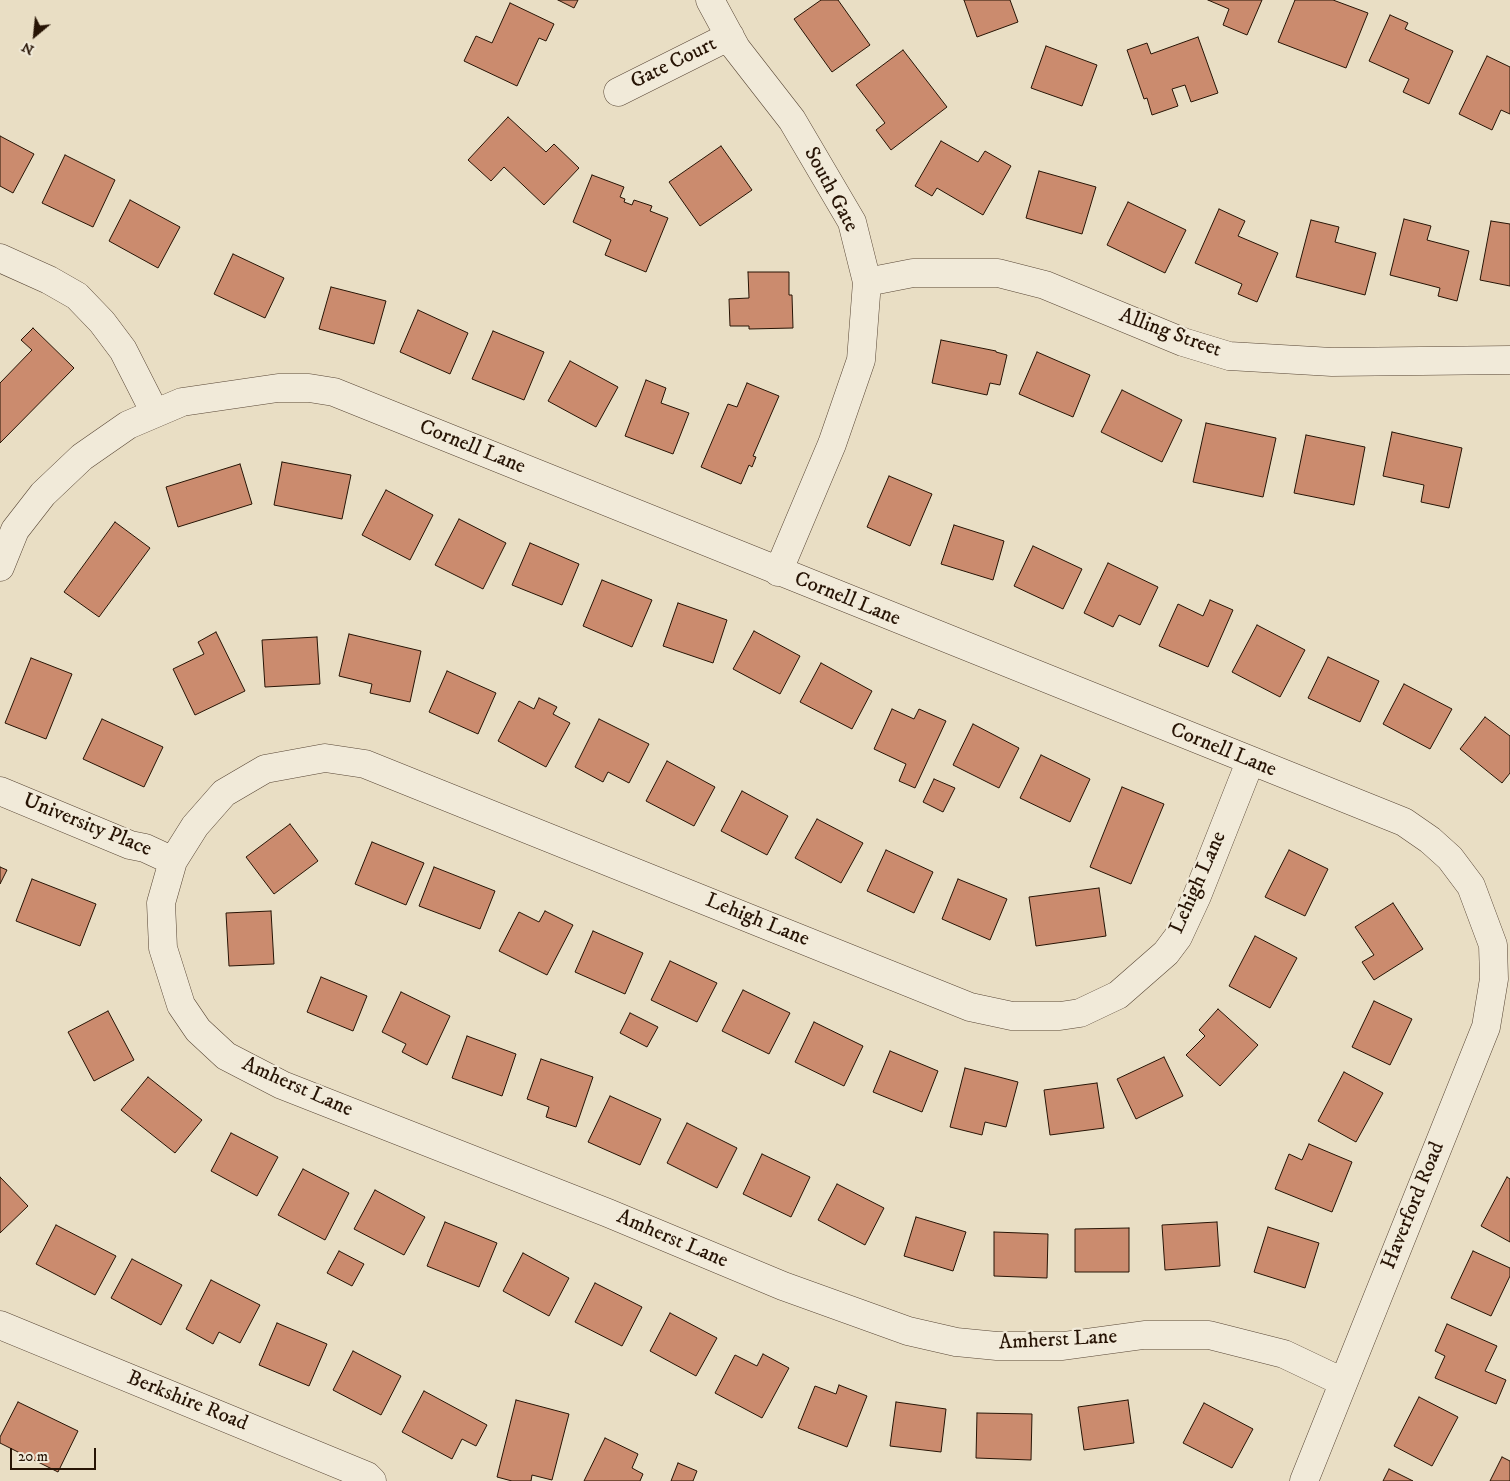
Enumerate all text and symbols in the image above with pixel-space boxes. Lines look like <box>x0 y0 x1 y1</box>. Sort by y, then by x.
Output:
north arrow <box>10 10 60 60</box>
street label: Gate Court <box>627 32 721 96</box>
text: N <box>19 38 37 59</box>
street label: South Gate <box>797 143 863 237</box>
street label: Alling Street <box>1116 304 1224 364</box>
street label: Cornell Lane <box>415 415 529 481</box>
street label: Cornell Lane <box>790 567 904 633</box>
street label: Cornell Lane <box>1166 718 1280 784</box>
street label: University Place <box>19 789 155 863</box>
street label: Lehigh Lane <box>1165 828 1233 938</box>
street label: Lehigh Lane <box>701 889 813 953</box>
street label: Amherst Lane <box>238 1052 356 1124</box>
street label: Haverford Road <box>1377 1139 1451 1273</box>
street label: Amherst Lane <box>613 1205 731 1275</box>
street label: Amherst Lane <box>998 1325 1118 1357</box>
street label: Berkshire Road <box>123 1366 251 1438</box>
scale bar <box>12 1438 99 1470</box>
text: 20 m <box>18 1447 48 1466</box>

